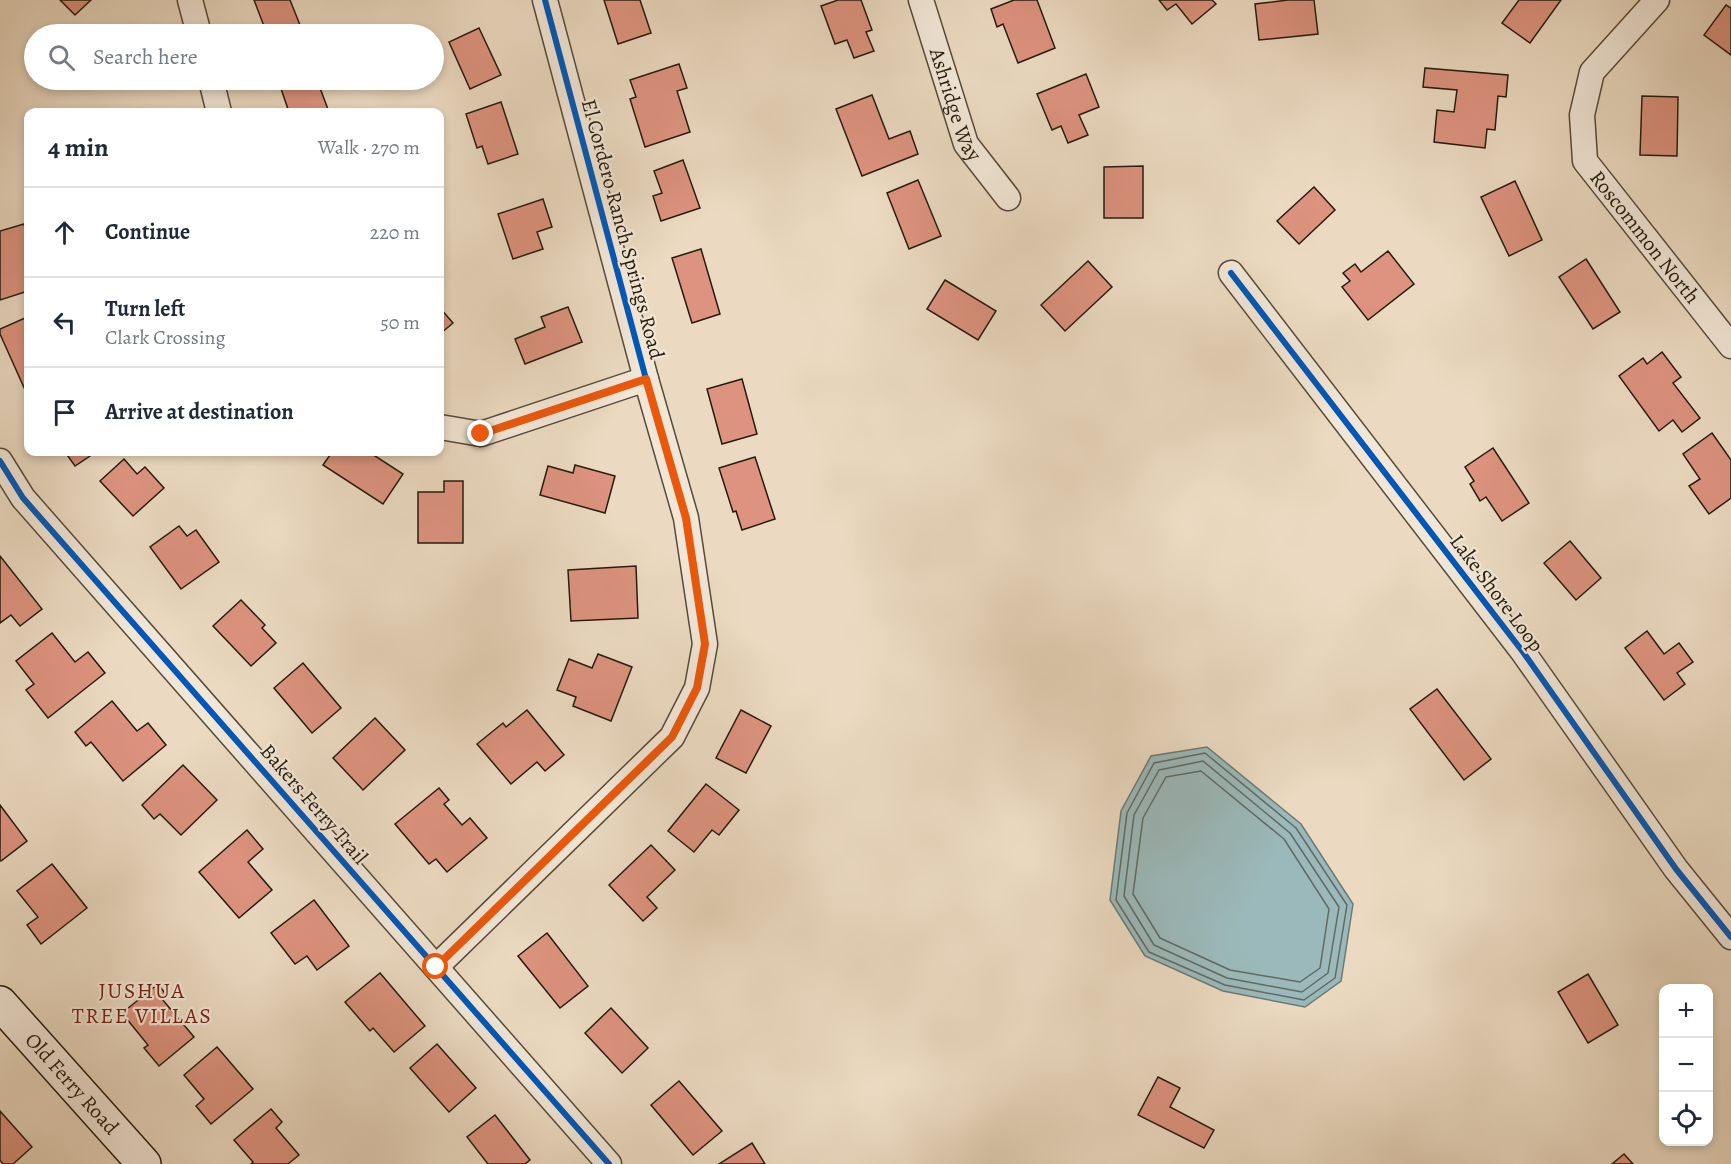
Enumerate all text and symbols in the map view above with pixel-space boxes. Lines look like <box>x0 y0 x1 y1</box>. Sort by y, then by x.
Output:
search box <box>24 24 444 90</box>
icon: search <box>45 41 78 74</box>
text: Search here <box>93 42 198 72</box>
street label: Ashridge Way <box>923 44 989 167</box>
street label: El Cordero Ranch Springs Road <box>575 96 671 363</box>
text: 4 min <box>48 130 109 165</box>
text: Walk · 270 m <box>318 134 420 161</box>
street label: Roscommon North <box>1584 164 1706 309</box>
icon: ahead <box>48 216 81 249</box>
text: Continue <box>105 217 190 247</box>
text: 220 m <box>370 219 420 246</box>
text: Turn left <box>105 294 185 324</box>
icon: left <box>48 306 81 339</box>
text: 50 m <box>380 309 420 336</box>
text: Clark Crossing <box>105 324 226 351</box>
icon: arrive <box>48 396 81 429</box>
text: Arrive at destination <box>105 397 294 427</box>
route end <box>467 420 493 446</box>
street label: Lake Shore Loop <box>1443 528 1551 658</box>
street label: Bakers Ferry Trail <box>254 738 374 870</box>
route start <box>422 953 448 979</box>
district label: JUSHUA TREE VILLAS <box>72 976 212 1031</box>
map controls <box>1659 984 1713 1146</box>
button: + <box>1659 984 1713 1038</box>
street label: Old Ferry Road <box>19 1026 126 1141</box>
button: − <box>1659 1038 1713 1092</box>
button: locate <box>1659 1092 1713 1146</box>

